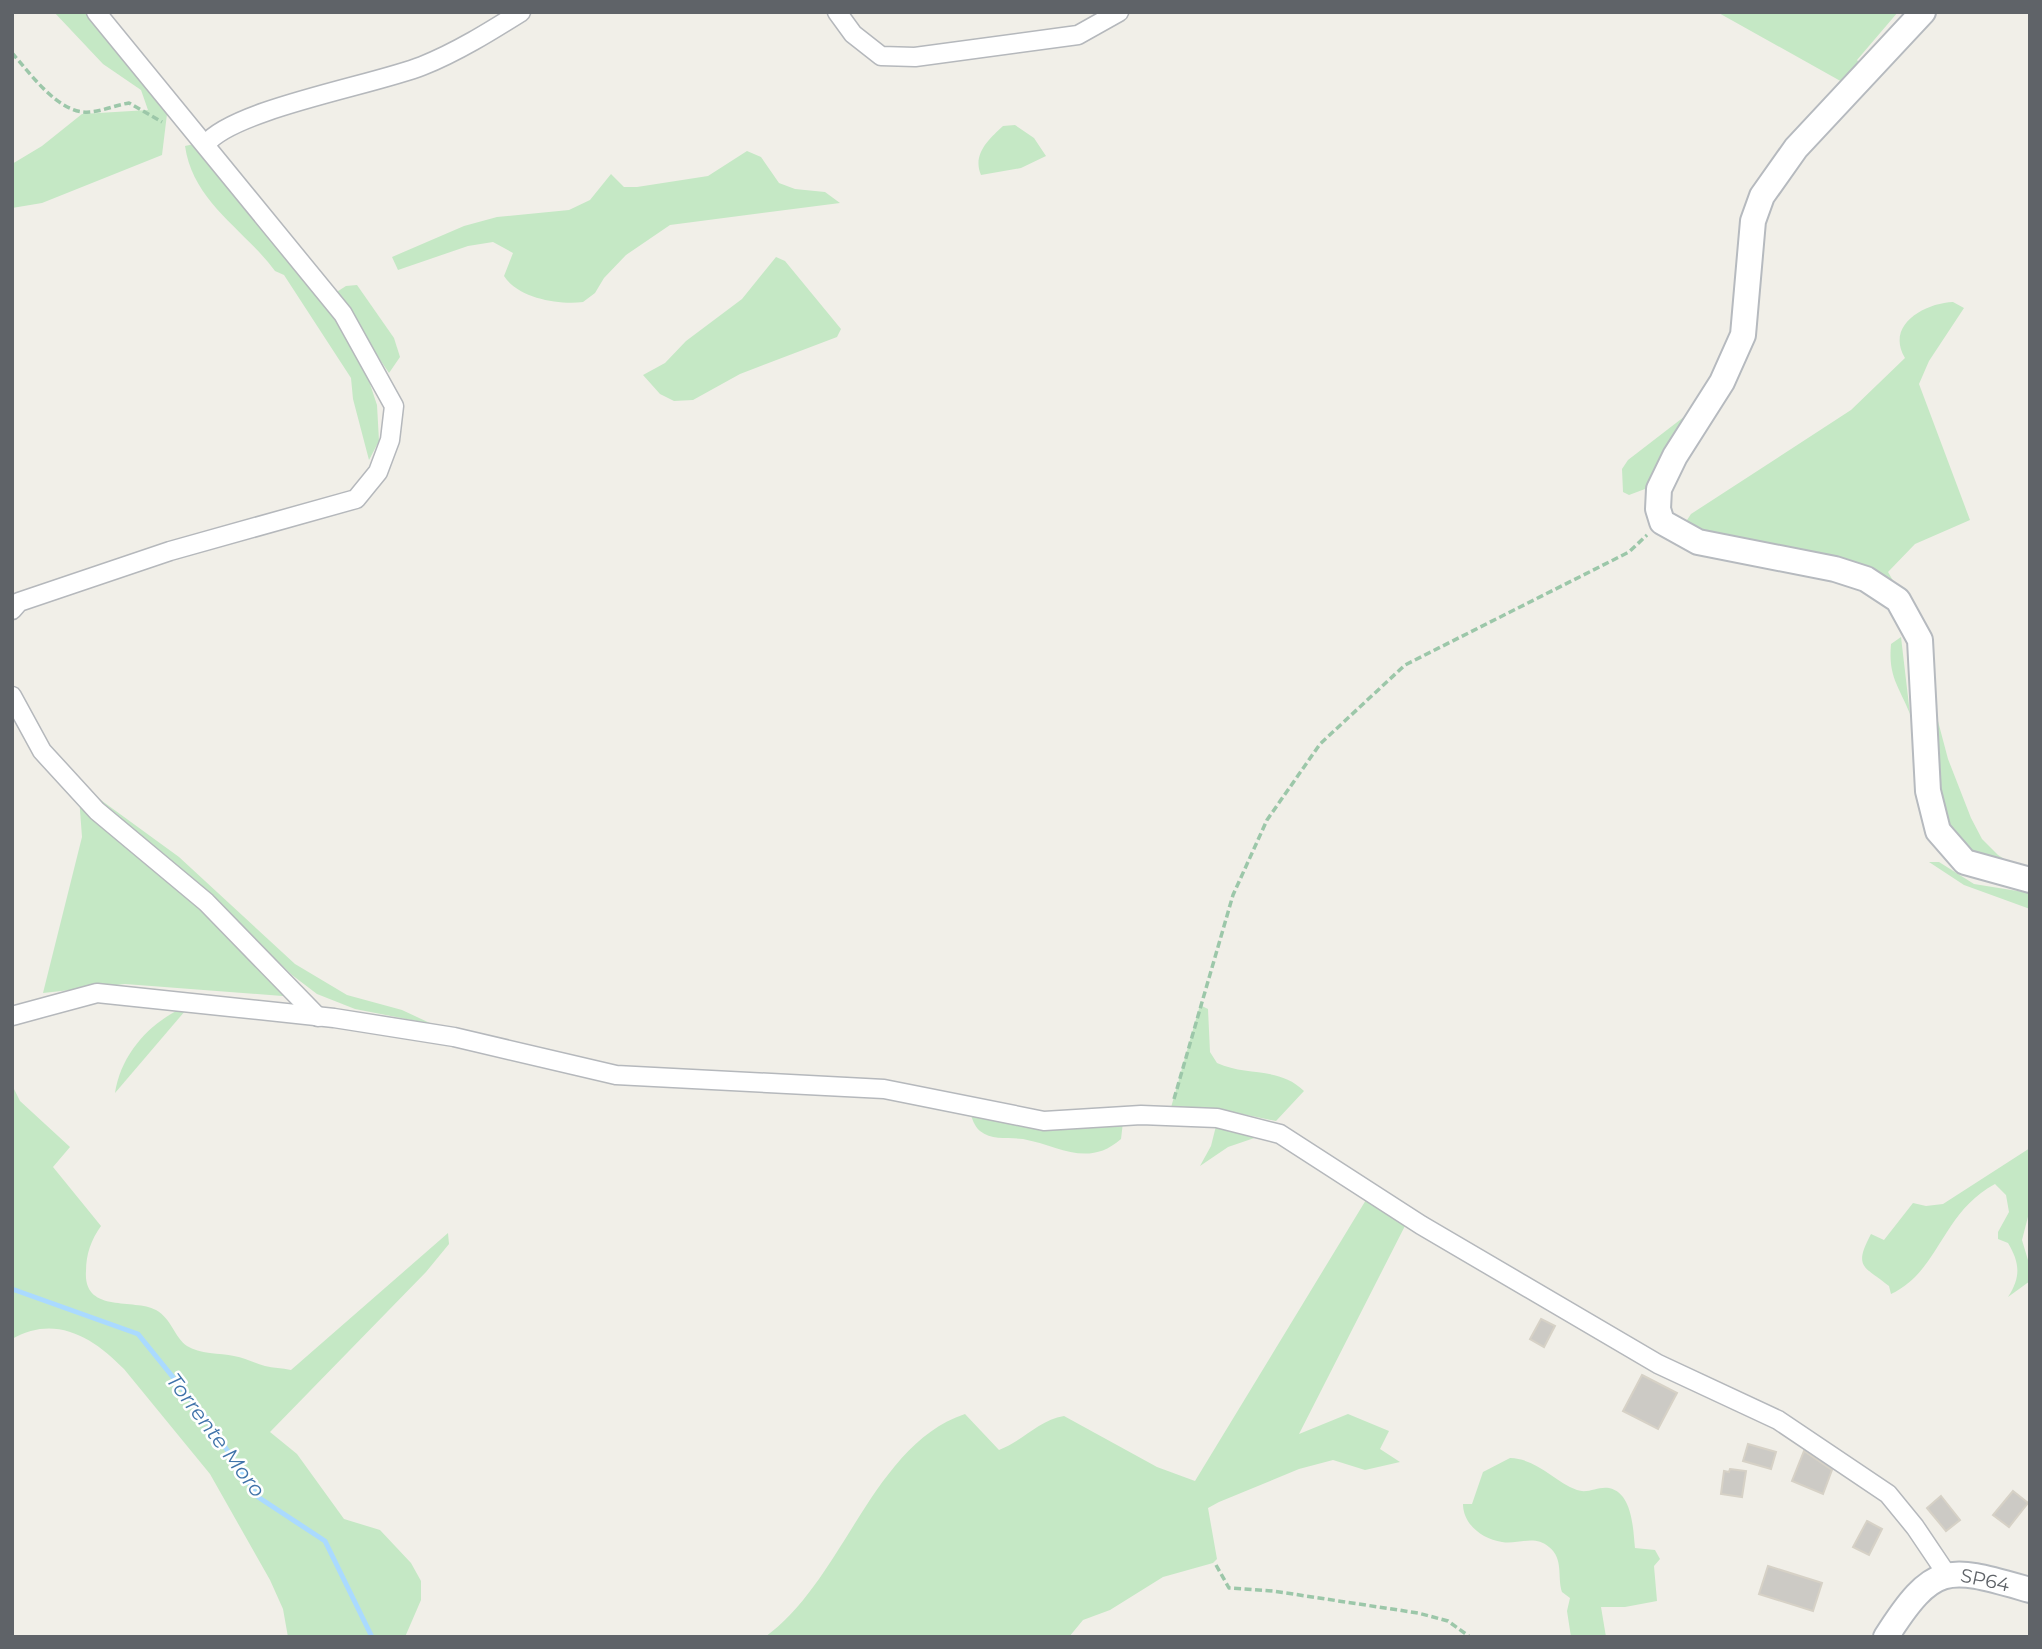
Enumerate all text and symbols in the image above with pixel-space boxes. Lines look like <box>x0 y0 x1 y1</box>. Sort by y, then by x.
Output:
water label: Torrente Moro <box>161 1368 271 1502</box>
street label: SP64 <box>1958 1564 2012 1596</box>

